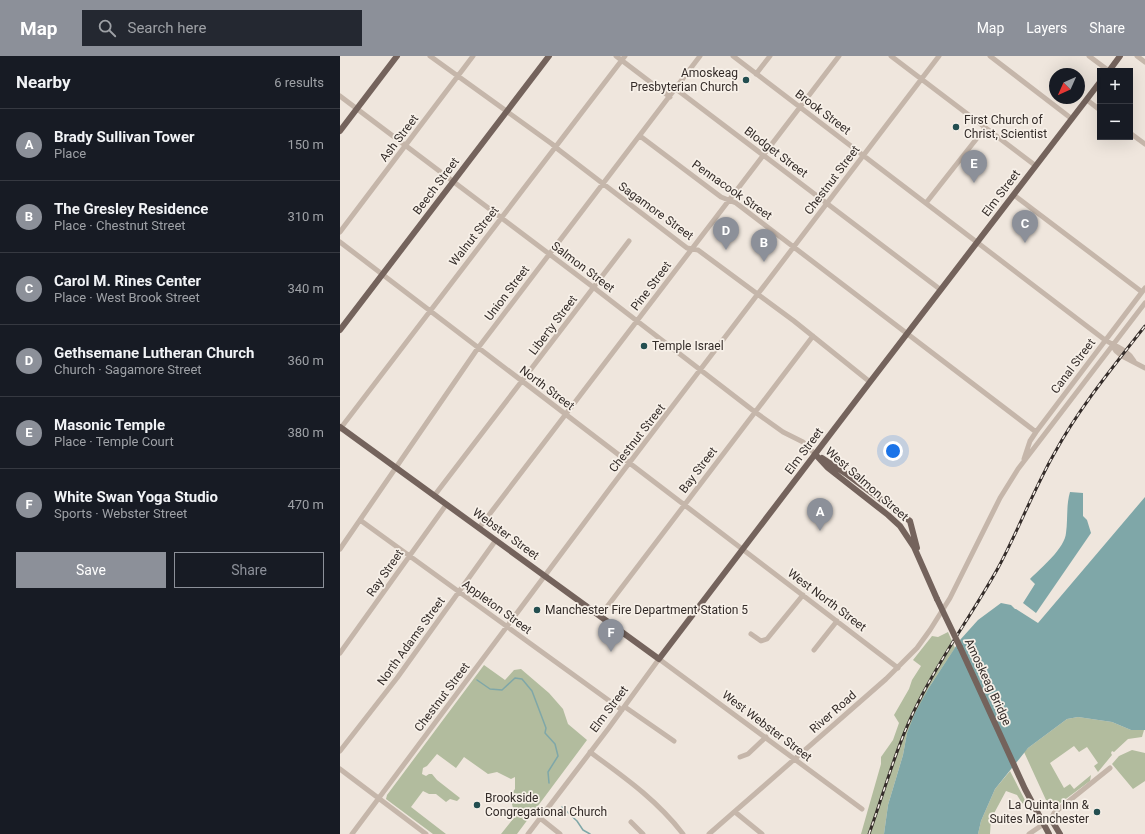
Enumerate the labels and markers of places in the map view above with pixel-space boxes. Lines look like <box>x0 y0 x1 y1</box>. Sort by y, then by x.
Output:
place label: Amoskeag Presbyterian Church <box>630 66 738 94</box>
marker: Amoskeag Presbyterian Church <box>741 75 751 85</box>
place label: First Church of Christ, Scientist <box>964 113 1047 141</box>
marker: First Church of Christ, Scientist <box>951 122 961 132</box>
pin: E <box>961 150 987 183</box>
pin: C <box>1012 210 1038 243</box>
pin: D <box>713 217 739 250</box>
pin: B <box>751 229 777 262</box>
place label: Temple Israel <box>652 339 724 353</box>
marker: Temple Israel <box>639 341 649 351</box>
pin: A <box>807 498 833 531</box>
place label: Manchester Fire Department Station 5 <box>545 603 748 617</box>
marker: Manchester Fire Department Station 5 <box>532 605 542 615</box>
pin: F <box>598 619 624 652</box>
place label: Brookside Congregational Church <box>485 791 607 819</box>
place label: La Quinta Inn & Suites Manchester <box>989 798 1090 826</box>
marker: Brookside Congregational Church <box>472 800 482 810</box>
marker: La Quinta Inn & Suites Manchester <box>1092 807 1102 817</box>

